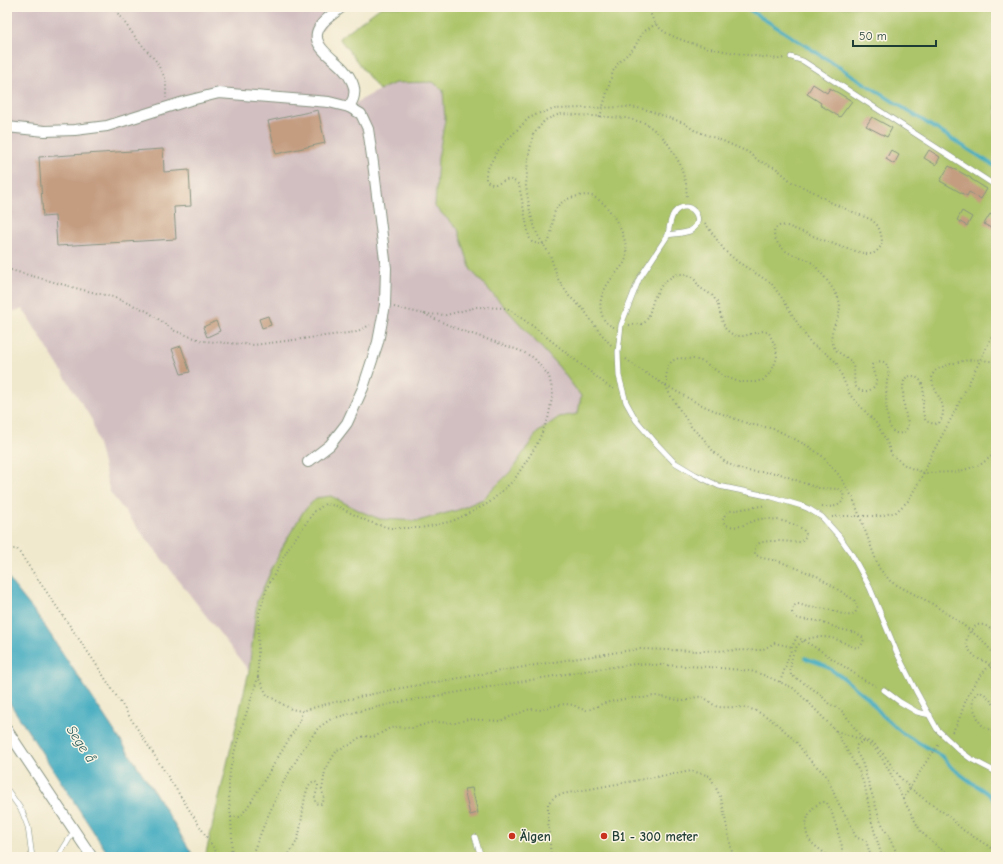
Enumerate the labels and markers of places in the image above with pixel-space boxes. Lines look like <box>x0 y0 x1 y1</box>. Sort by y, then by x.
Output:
place label: Älgen <box>520 829 551 844</box>
place label: B1 - 300 meter <box>612 829 699 844</box>
marker: Älgen <box>507 831 517 841</box>
marker: B1 - 300 meter <box>599 831 609 841</box>

